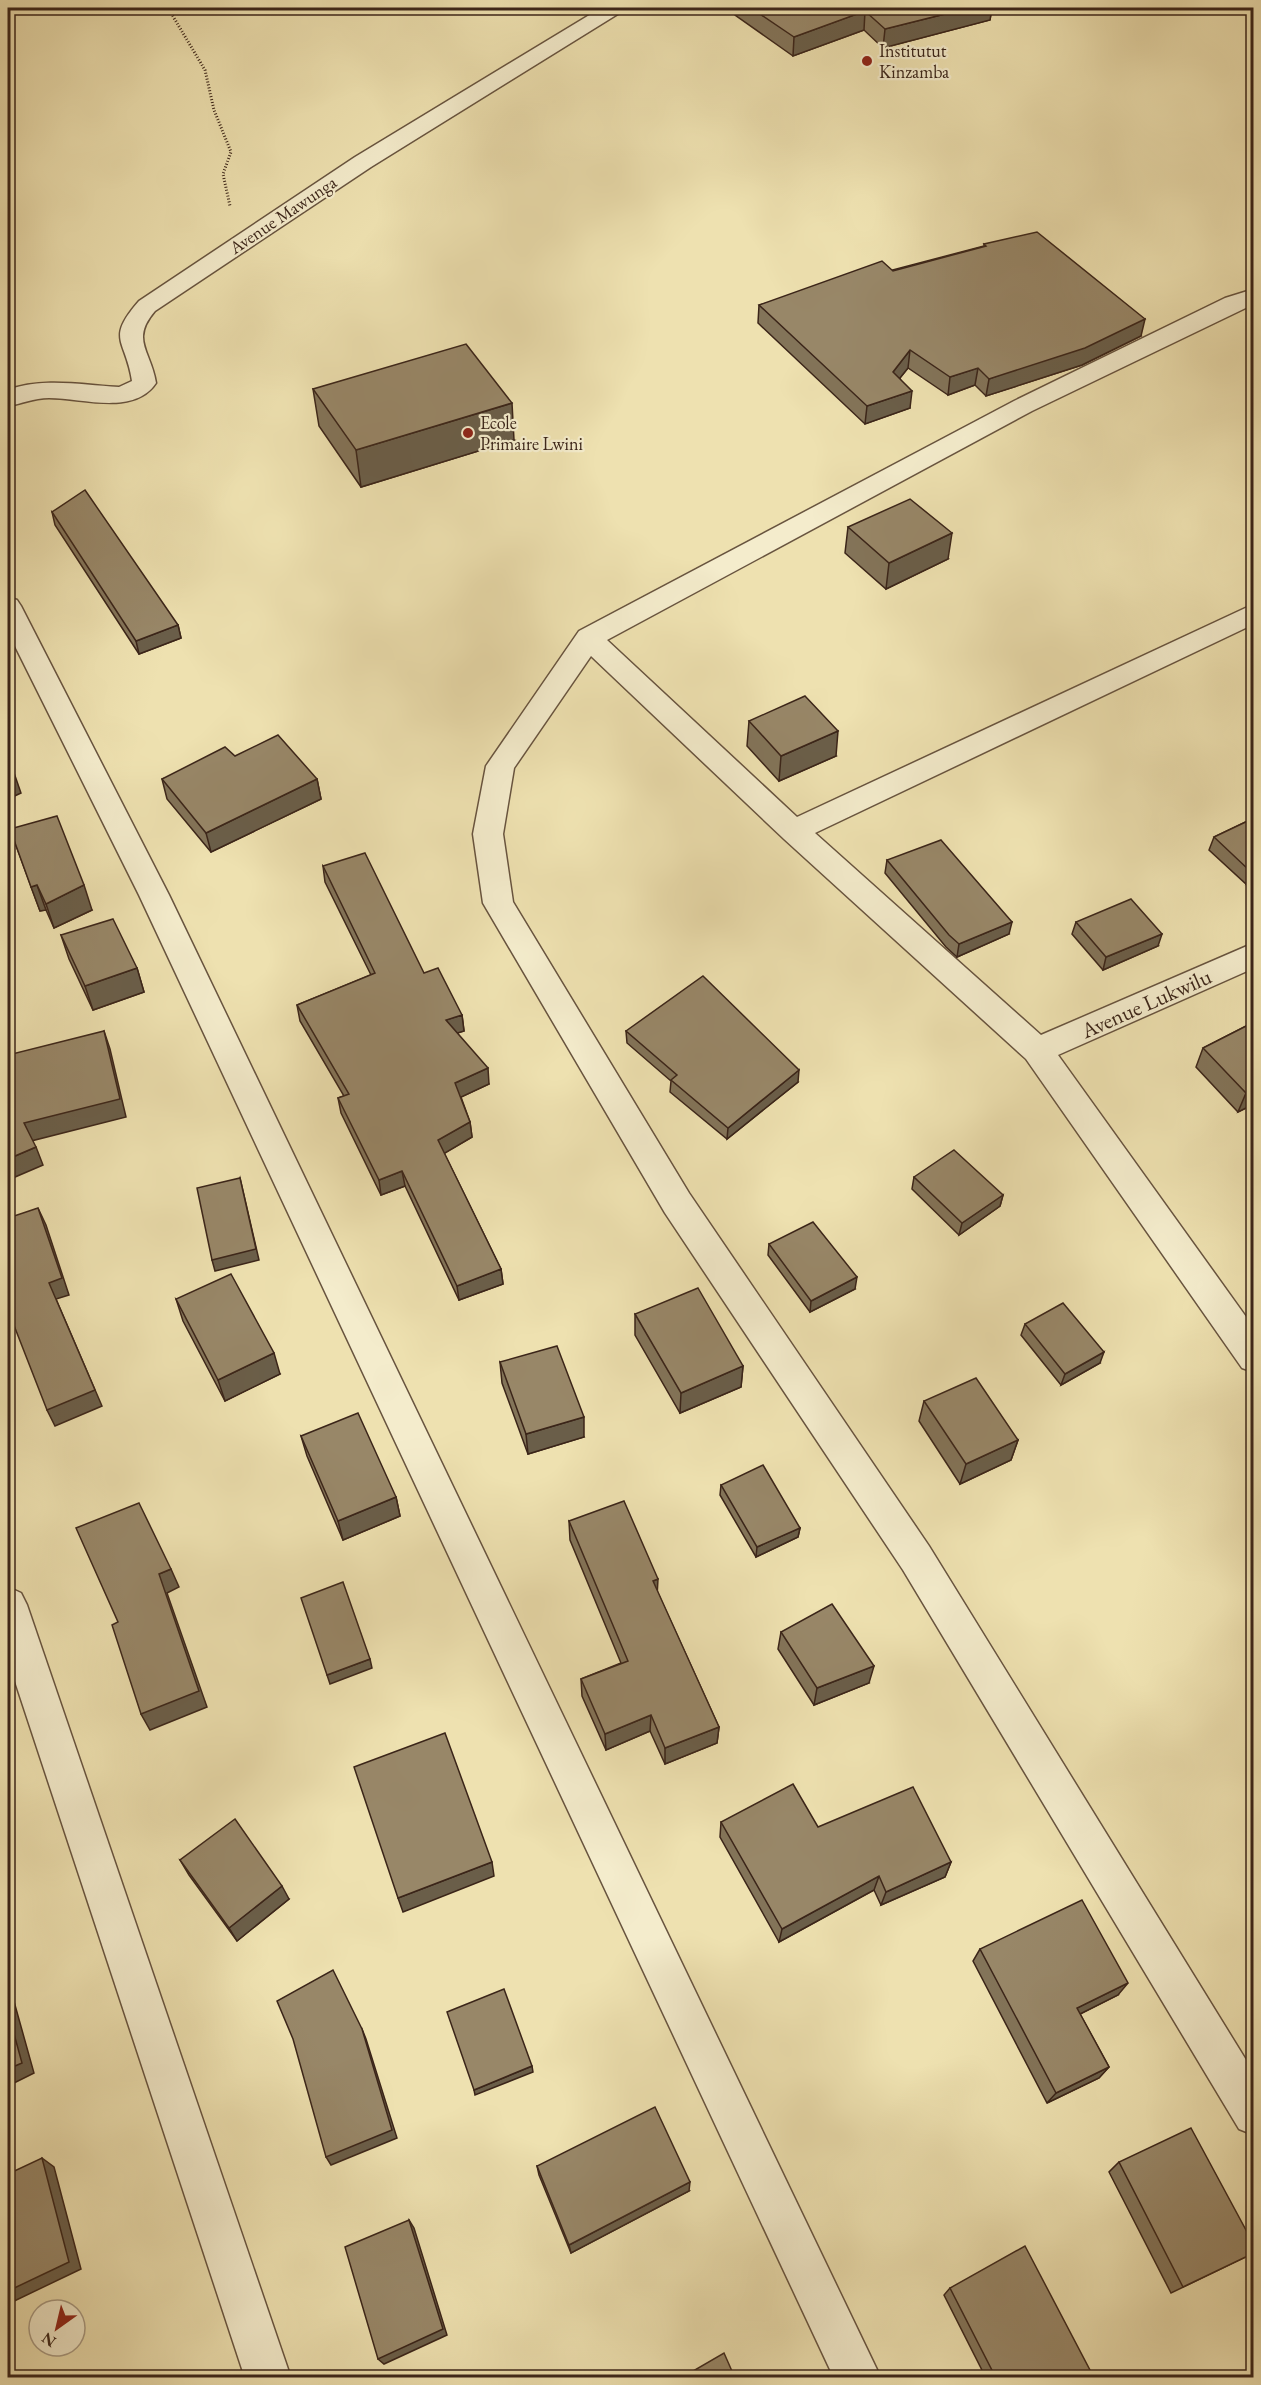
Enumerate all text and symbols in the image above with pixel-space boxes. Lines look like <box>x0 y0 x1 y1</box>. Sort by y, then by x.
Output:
place label: Institutut Kinzamba <box>879 39 950 83</box>
marker: Institutut Kinzamba <box>860 54 874 68</box>
street label: Avenue Mawunga <box>224 170 341 259</box>
place label: Ecole Primaire Lwini <box>480 411 583 455</box>
marker: Ecole Primaire Lwini <box>461 426 475 440</box>
street label: Avenue Lukwilu <box>1076 962 1216 1046</box>
north arrow <box>27 2298 87 2358</box>
text: N <box>38 2328 60 2352</box>

